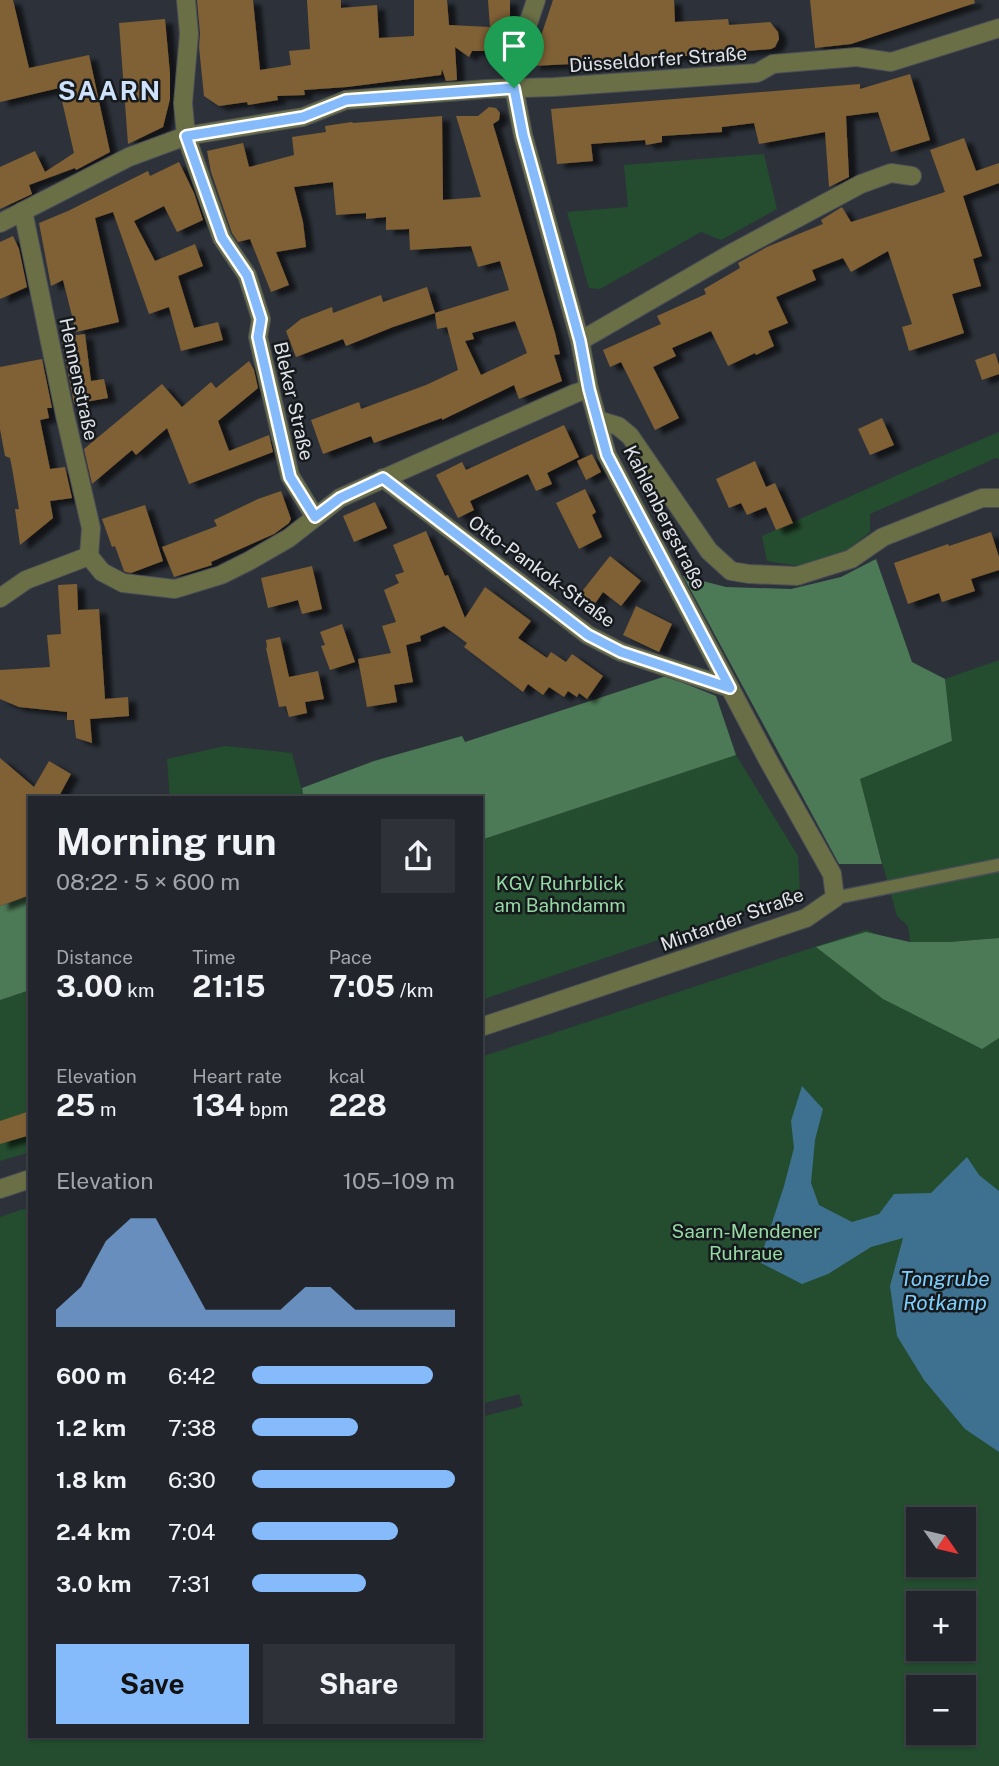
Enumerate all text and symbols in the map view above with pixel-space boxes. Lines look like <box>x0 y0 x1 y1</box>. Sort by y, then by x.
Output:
pin <box>484 16 544 88</box>
icon: arrive <box>495 27 533 65</box>
street label: Düsseldorfer Straße <box>568 42 748 76</box>
district label: SAARN <box>58 75 162 106</box>
street label: Hennenstraße <box>55 316 103 442</box>
street label: Bleker Straße <box>270 340 318 462</box>
street label: Kahlenbergstraße <box>619 441 711 593</box>
street label: Otto-Pankok-Straße <box>464 510 620 632</box>
text: Morning run <box>56 819 277 864</box>
button: share <box>381 819 455 893</box>
text: 08:22 · 5 × 600 m <box>56 868 240 895</box>
park label: KGV Ruhrblick am Bahndamm <box>494 872 626 916</box>
street label: Mintarder Straße <box>657 883 807 955</box>
text: Distance <box>56 946 133 968</box>
text: Time <box>192 946 236 968</box>
text: Pace <box>329 946 372 968</box>
text: 3.00 <box>56 968 123 1004</box>
text: 21:15 <box>192 968 265 1004</box>
text: 7:05 <box>329 968 395 1004</box>
text: km <box>123 979 154 1001</box>
text: /km <box>395 979 434 1001</box>
text: Elevation <box>56 1065 137 1087</box>
text: Heart rate <box>192 1065 282 1087</box>
text: kcal <box>329 1065 365 1087</box>
text: 25 <box>56 1087 95 1123</box>
text: 134 <box>192 1087 245 1123</box>
text: 228 <box>329 1087 387 1123</box>
text: m <box>95 1098 116 1120</box>
text: bpm <box>245 1098 288 1120</box>
text: Elevation <box>56 1167 154 1194</box>
text: 105–109 m <box>343 1167 455 1194</box>
park label: Saarn-Mendener Ruhraue <box>672 1220 820 1264</box>
water label: Tongrube Rotkamp <box>900 1266 990 1315</box>
text: 600 m <box>56 1362 126 1389</box>
text: 6:42 <box>168 1362 216 1389</box>
text: 1.2 km <box>56 1414 126 1441</box>
text: 7:38 <box>168 1414 216 1441</box>
text: 1.8 km <box>56 1466 127 1493</box>
text: 6:30 <box>168 1466 216 1493</box>
north arrow <box>906 1507 976 1577</box>
map controls <box>906 1507 976 1745</box>
text: 2.4 km <box>56 1518 131 1545</box>
text: 7:04 <box>168 1518 216 1545</box>
text: 3.0 km <box>56 1570 131 1597</box>
text: 7:31 <box>168 1570 211 1597</box>
button: + <box>906 1591 976 1661</box>
button: Save <box>56 1644 249 1724</box>
button: Share <box>263 1644 455 1724</box>
button: − <box>906 1675 976 1745</box>

